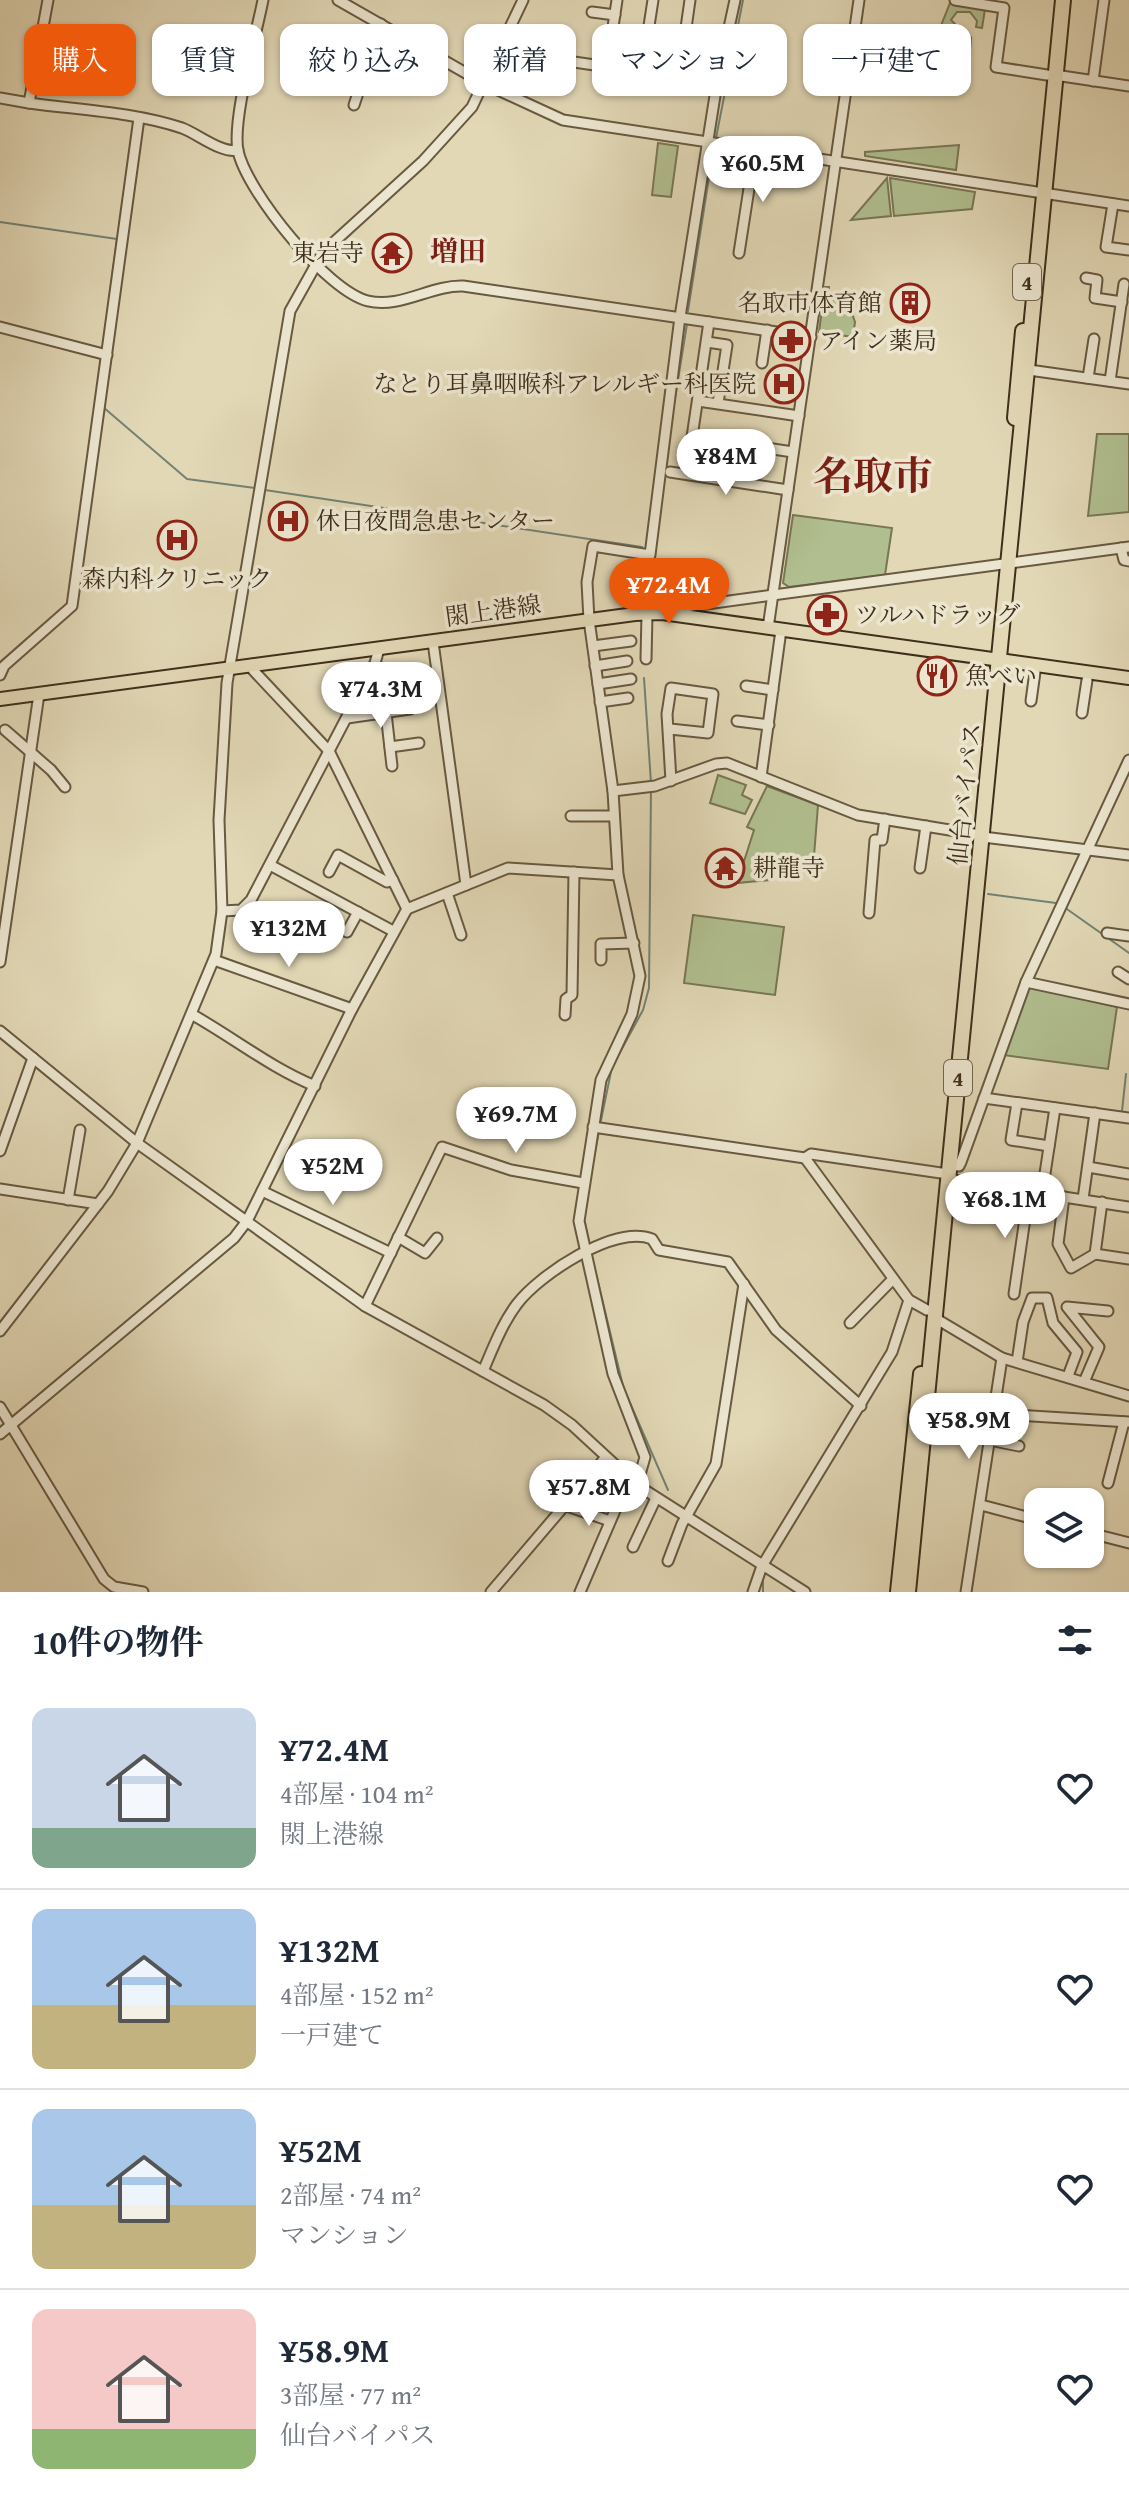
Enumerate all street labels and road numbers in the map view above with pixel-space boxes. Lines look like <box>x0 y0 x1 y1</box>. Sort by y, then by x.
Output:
road number: 4 <box>1013 264 1041 300</box>
street label: 閖上港線 <box>443 586 543 635</box>
street label: 仙台バイパス <box>940 721 989 867</box>
road number: 4 <box>944 1060 972 1096</box>

